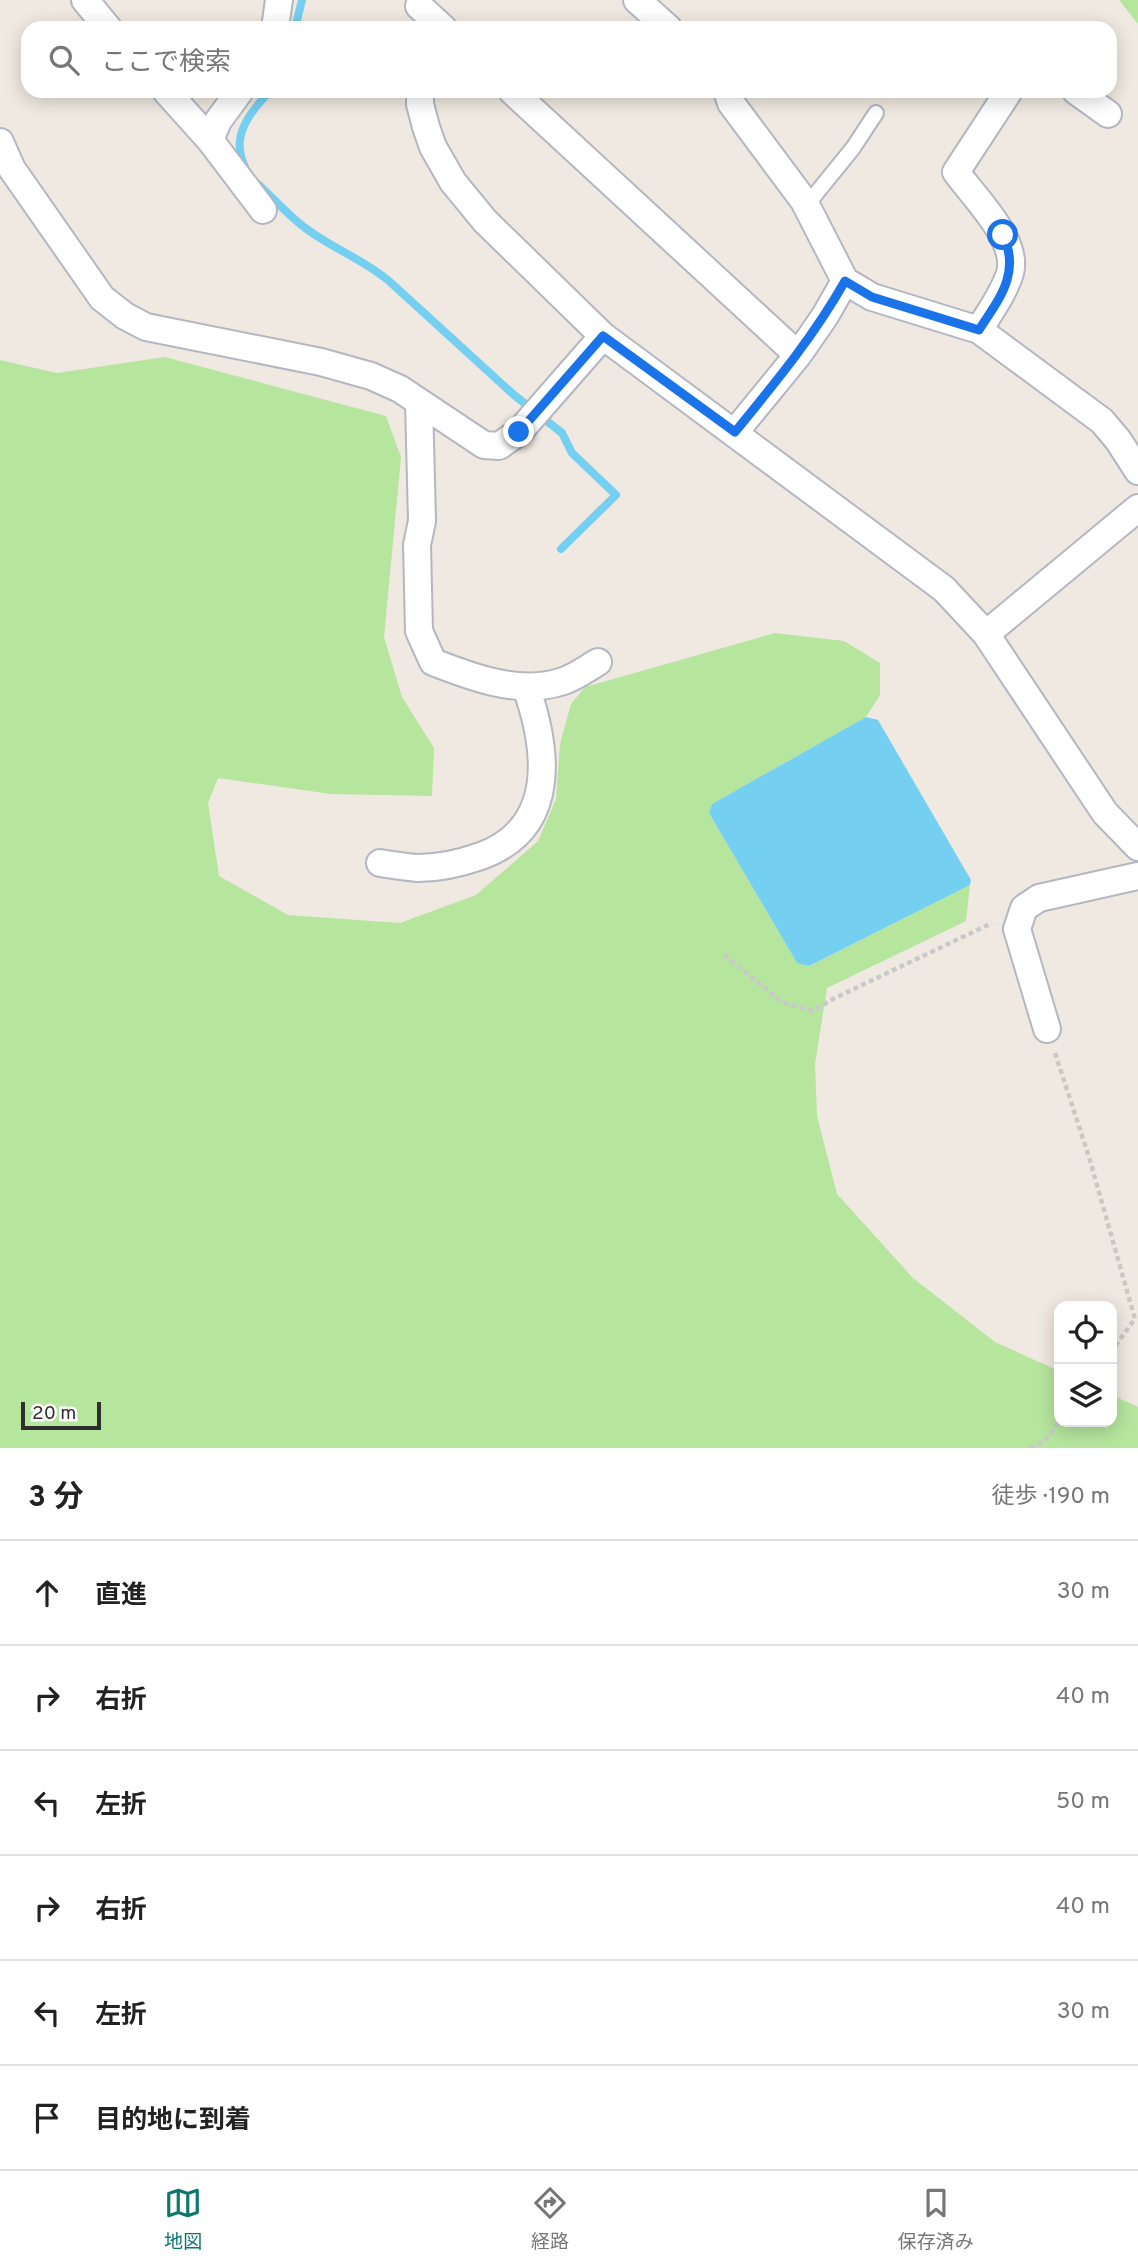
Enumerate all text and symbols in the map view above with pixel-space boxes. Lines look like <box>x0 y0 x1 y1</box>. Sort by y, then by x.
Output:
search box <box>21 21 1117 98</box>
icon: search <box>45 41 83 79</box>
text: ここで検索 <box>101 47 231 80</box>
route start <box>987 219 1018 250</box>
route end <box>503 416 534 447</box>
map controls <box>1054 1301 1117 1427</box>
button: locate <box>1054 1301 1117 1364</box>
button: layers <box>1054 1364 1117 1427</box>
scale bar <box>21 1399 102 1431</box>
text: 20 m <box>32 1402 76 1426</box>
text: 3 分 <box>28 1480 84 1517</box>
text: 徒歩 · 190 m <box>991 1483 1110 1512</box>
icon: ahead <box>28 1574 66 1612</box>
text: 30 m <box>1057 1578 1110 1607</box>
text: 直進 <box>95 1580 147 1613</box>
icon: right <box>28 1679 66 1717</box>
text: 40 m <box>1056 1683 1110 1712</box>
text: 右折 <box>95 1685 147 1718</box>
icon: left <box>28 1784 66 1822</box>
text: 50 m <box>1056 1788 1110 1817</box>
text: 左折 <box>95 1790 147 1823</box>
icon: right <box>28 1889 66 1927</box>
text: 40 m <box>1056 1893 1110 1922</box>
text: 右折 <box>95 1895 147 1928</box>
icon: left <box>28 1994 66 2032</box>
text: 30 m <box>1057 1998 1110 2027</box>
text: 左折 <box>95 2000 147 2033</box>
icon: arrive <box>28 2099 66 2137</box>
text: 目的地に到着 <box>95 2105 251 2138</box>
tab: 地図 <box>164 2184 202 2255</box>
tab: 経路 <box>531 2184 569 2255</box>
tab: 保存済み <box>898 2184 974 2255</box>

